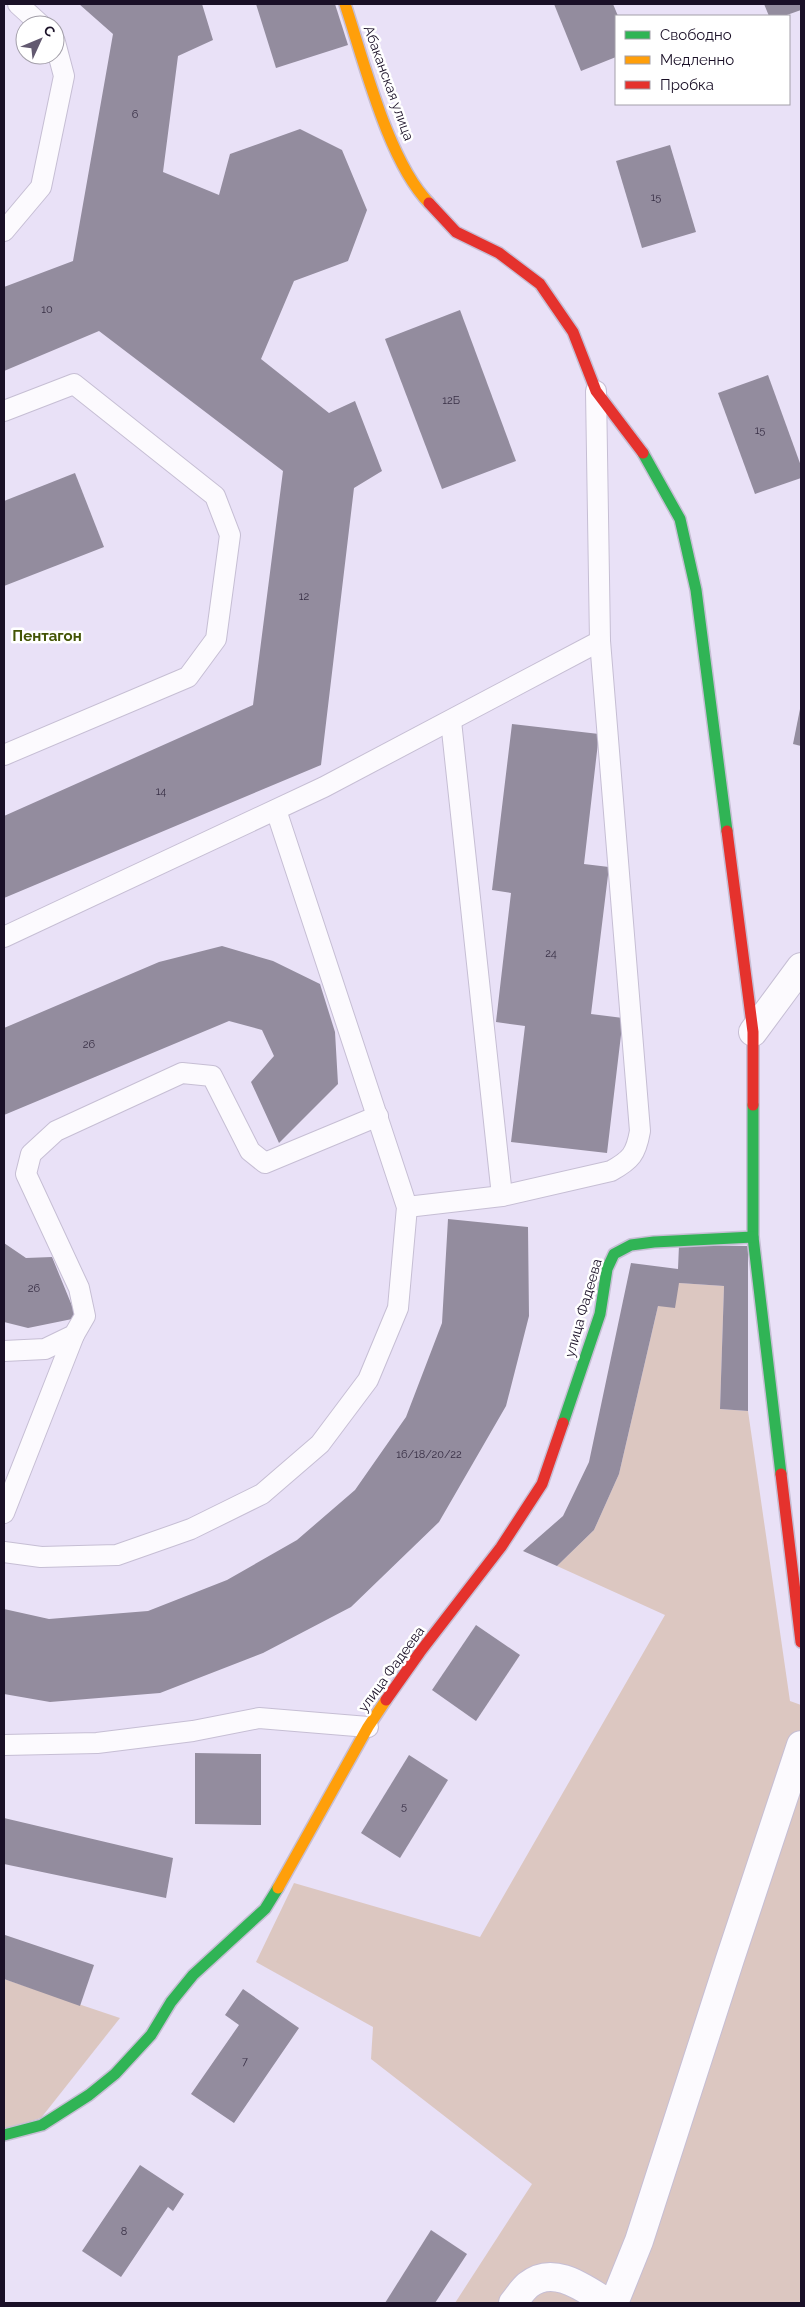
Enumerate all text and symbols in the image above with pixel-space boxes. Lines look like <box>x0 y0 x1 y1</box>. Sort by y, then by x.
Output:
north arrow <box>15 15 65 65</box>
legend <box>615 15 790 105</box>
text: С <box>40 22 59 40</box>
street label: Абаканская улица <box>361 23 417 143</box>
text: Свободно <box>660 26 732 44</box>
text: Медленно <box>660 51 734 69</box>
text: Пробка <box>660 76 714 94</box>
house number: 6 <box>132 108 139 121</box>
house number: 15 <box>651 191 661 204</box>
house number: 10 <box>41 303 53 316</box>
house number: 12Б <box>442 394 460 407</box>
house number: 15 <box>755 424 765 437</box>
house number: 12 <box>299 590 309 603</box>
district label: Пентагон <box>12 627 82 645</box>
house number: 14 <box>156 785 166 798</box>
house number: 24 <box>545 947 557 960</box>
house number: 26 <box>83 1038 96 1051</box>
street label: улица Фадеева <box>561 1257 605 1359</box>
house number: 26 <box>28 1282 41 1295</box>
house number: 16/18/20/22 <box>396 1448 462 1461</box>
street label: улица Фадеева <box>355 1623 427 1715</box>
house number: 5 <box>401 1800 407 1813</box>
house number: 7 <box>242 2055 248 2068</box>
house number: 8 <box>121 2225 127 2238</box>

